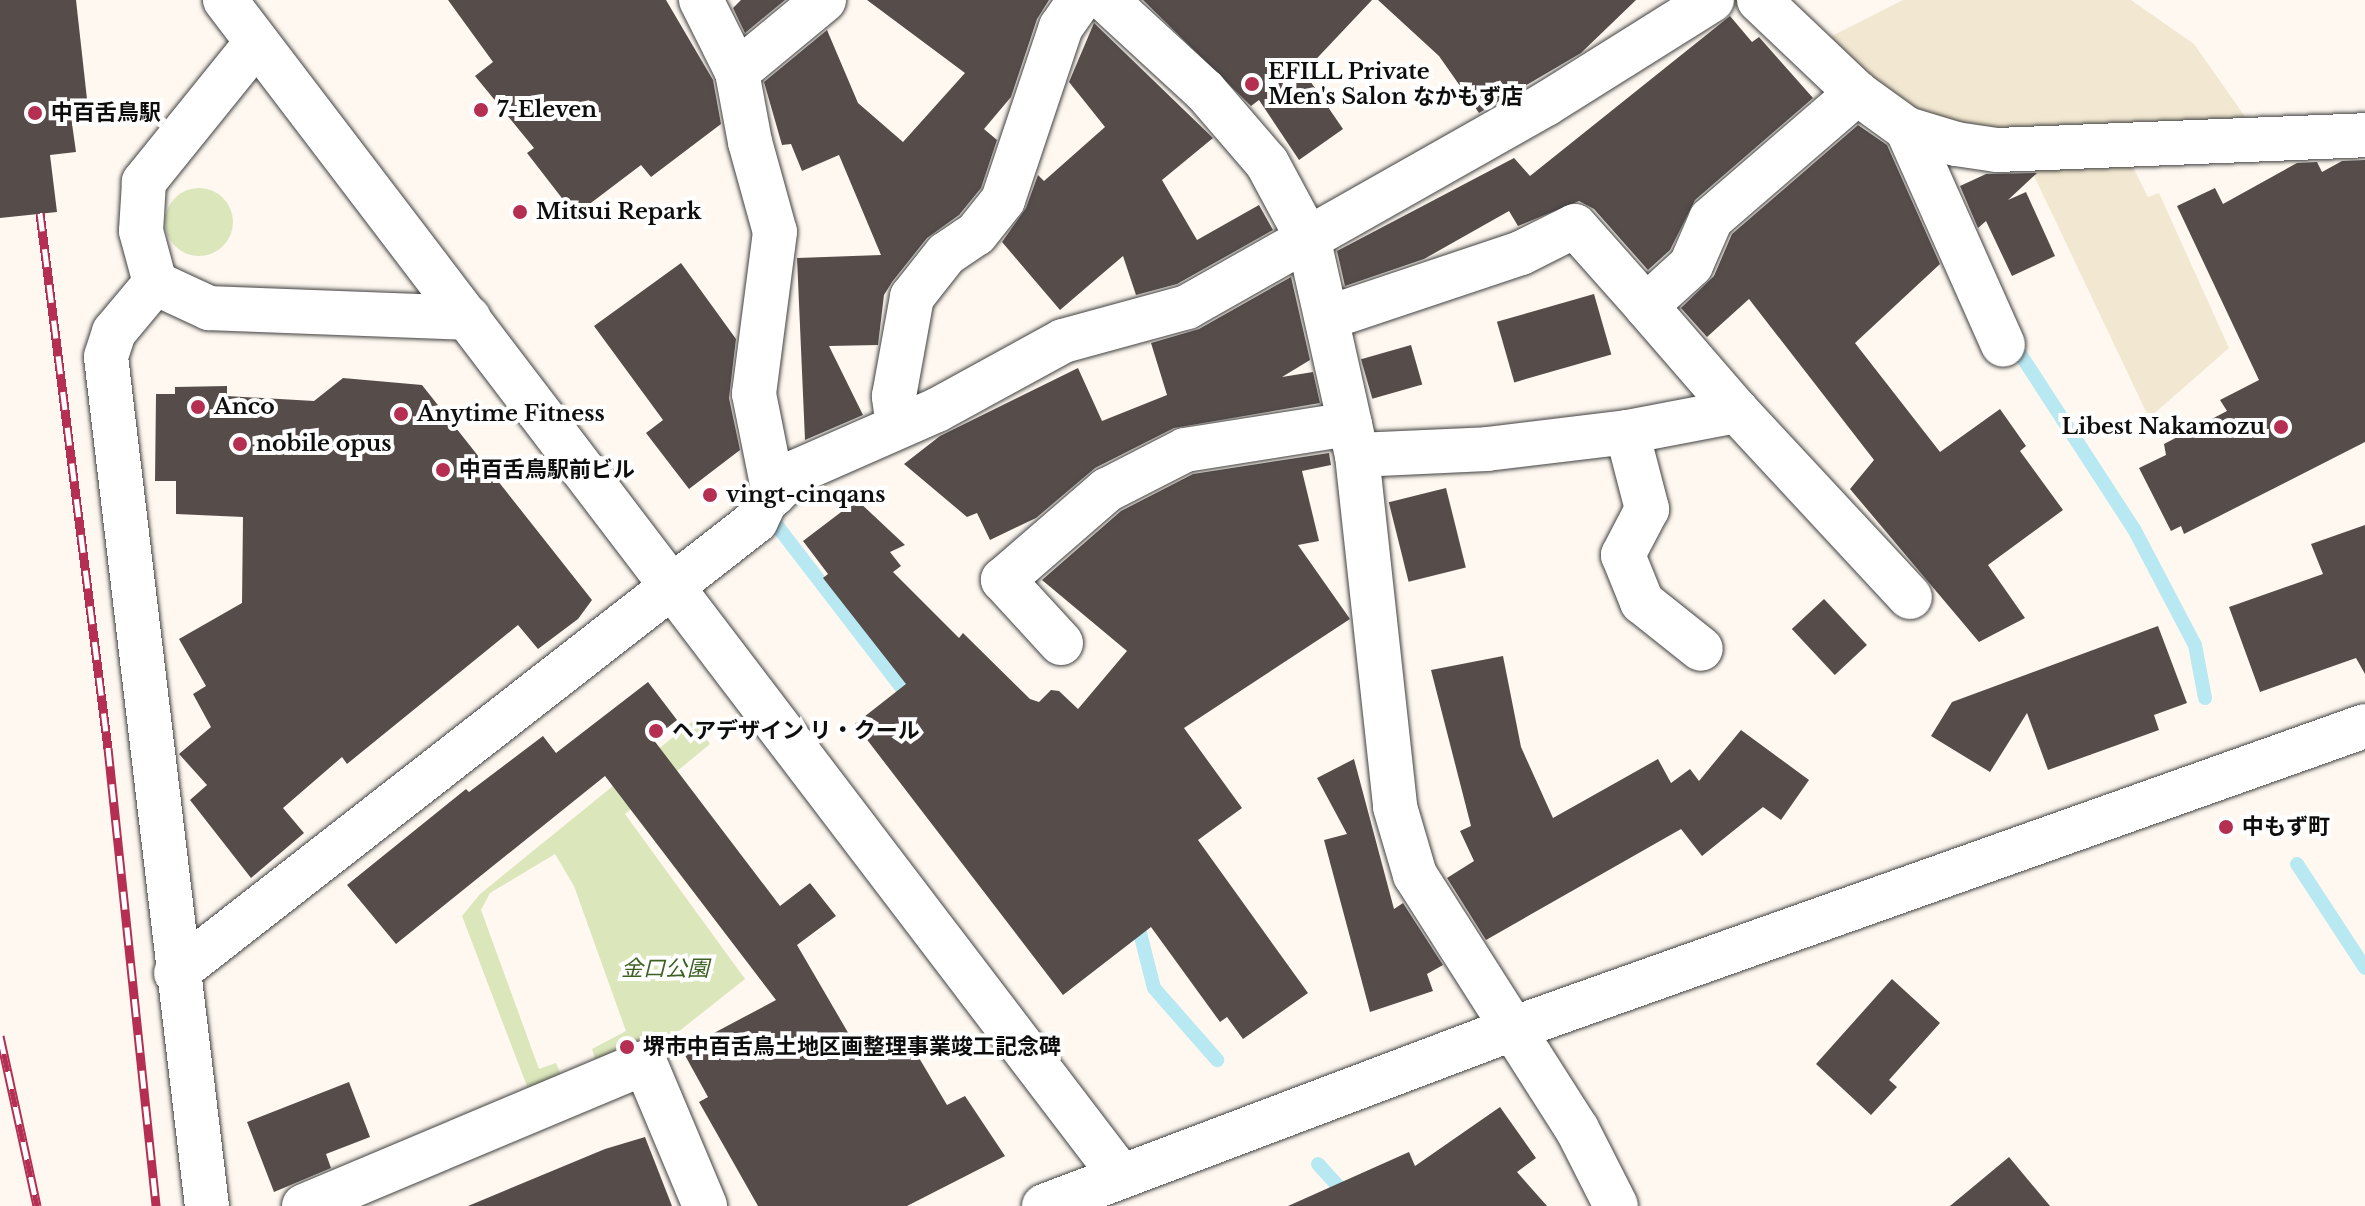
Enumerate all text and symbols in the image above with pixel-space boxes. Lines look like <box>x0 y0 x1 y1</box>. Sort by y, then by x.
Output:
place label: EFILL Private Men's Salon なかもず店 <box>1268 58 1523 110</box>
marker: EFILL Private Men's Salon なかもず店 <box>1243 75 1261 93</box>
place label: 7-Eleven <box>497 97 597 123</box>
place label: 中百舌鳥駅 <box>51 100 161 126</box>
marker: 7-Eleven <box>472 101 490 119</box>
marker: 中百舌鳥駅 <box>26 104 44 122</box>
place label: Mitsui Repark <box>536 199 701 225</box>
marker: Mitsui Repark <box>511 203 529 221</box>
place label: Anco <box>214 394 275 420</box>
marker: Anco <box>189 398 207 416</box>
place label: Anytime Fitness <box>417 401 605 427</box>
marker: Anytime Fitness <box>392 405 410 423</box>
place label: Libest Nakamozu <box>2062 414 2265 440</box>
marker: Libest Nakamozu <box>2272 418 2290 436</box>
place label: nobile opus <box>256 431 392 457</box>
marker: nobile opus <box>231 435 249 453</box>
place label: 中百舌鳥駅前ビル <box>459 457 635 483</box>
marker: 中百舌鳥駅前ビル <box>434 461 452 479</box>
place label: vingt-cinqans <box>726 482 886 508</box>
marker: vingt-cinqans <box>701 486 719 504</box>
place label: ヘアデザイン リ・クール <box>672 718 920 744</box>
marker: ヘアデザイン リ・クール <box>647 722 665 740</box>
place label: 中もず町 <box>2242 814 2330 840</box>
marker: 中もず町 <box>2217 818 2235 836</box>
park label: 金口公園 <box>621 956 709 982</box>
place label: 堺市中百舌鳥土地区画整理事業竣工記念碑 <box>643 1034 1061 1060</box>
marker: 堺市中百舌鳥土地区画整理事業竣工記念碑 <box>618 1038 636 1056</box>

